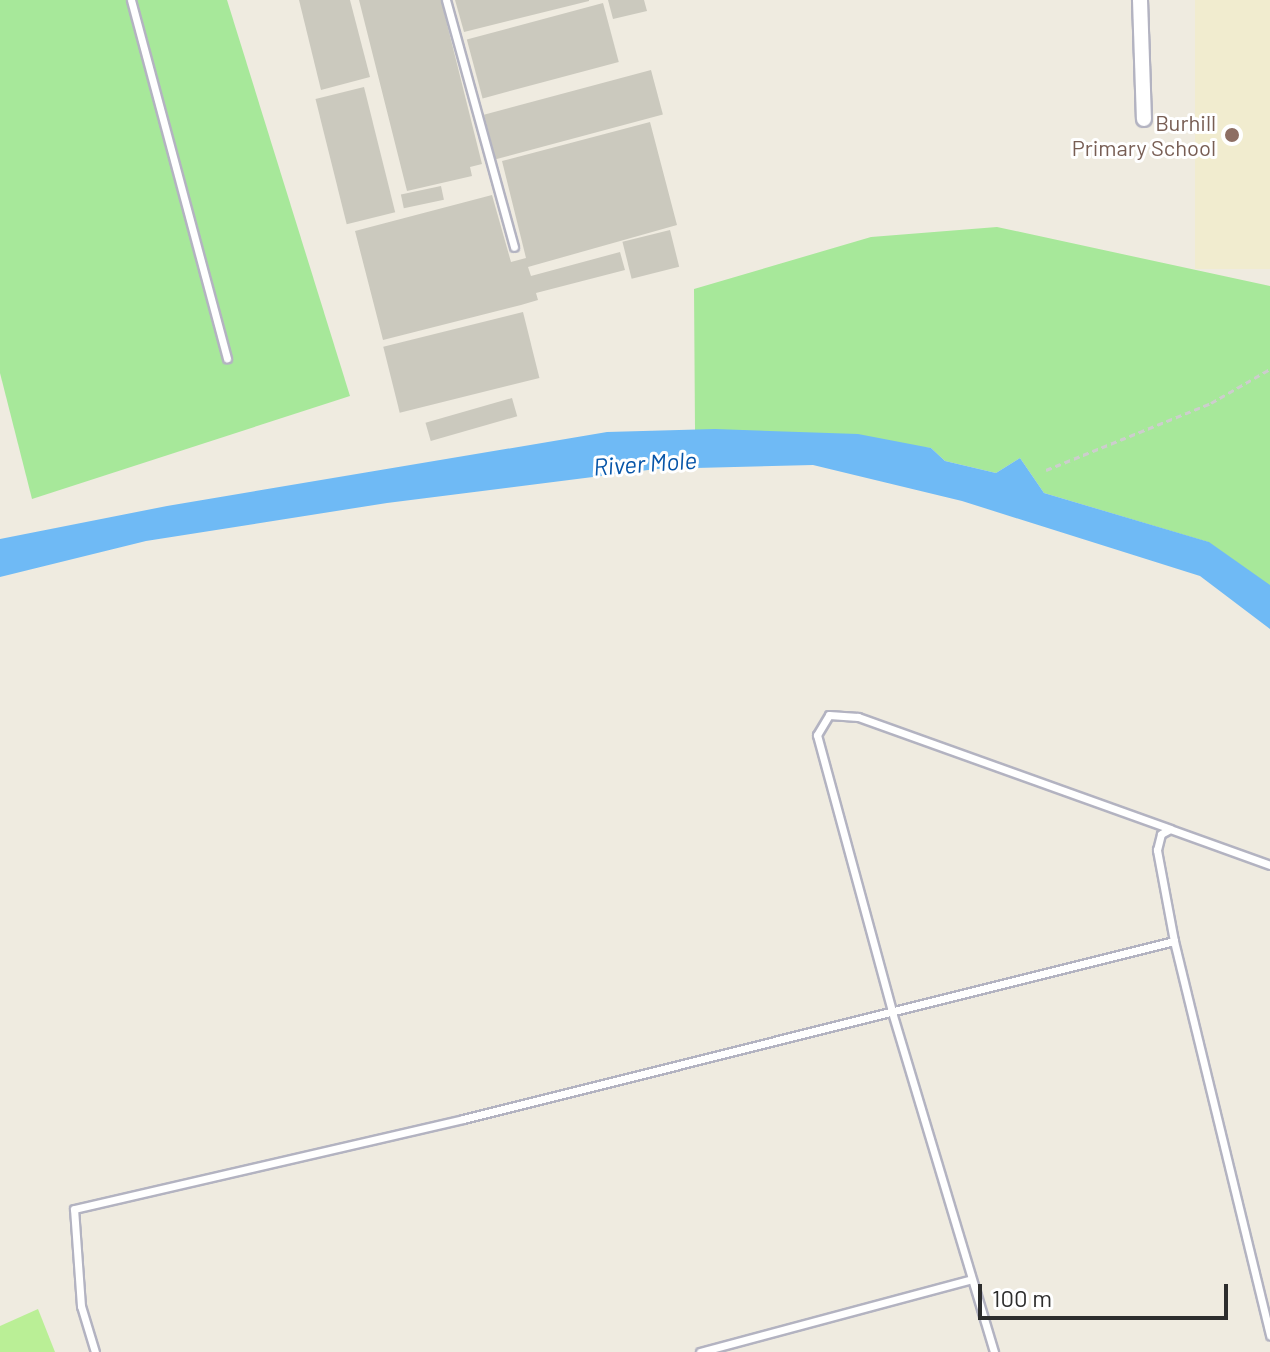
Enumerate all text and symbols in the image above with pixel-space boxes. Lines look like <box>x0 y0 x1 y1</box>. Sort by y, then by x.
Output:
place label: Burhill Primary School <box>1072 109 1216 160</box>
marker: Burhill Primary School <box>1223 126 1241 144</box>
water label: River Mole <box>592 445 698 481</box>
scale bar <box>982 1268 1232 1318</box>
text: 100 m <box>992 1283 1052 1312</box>

